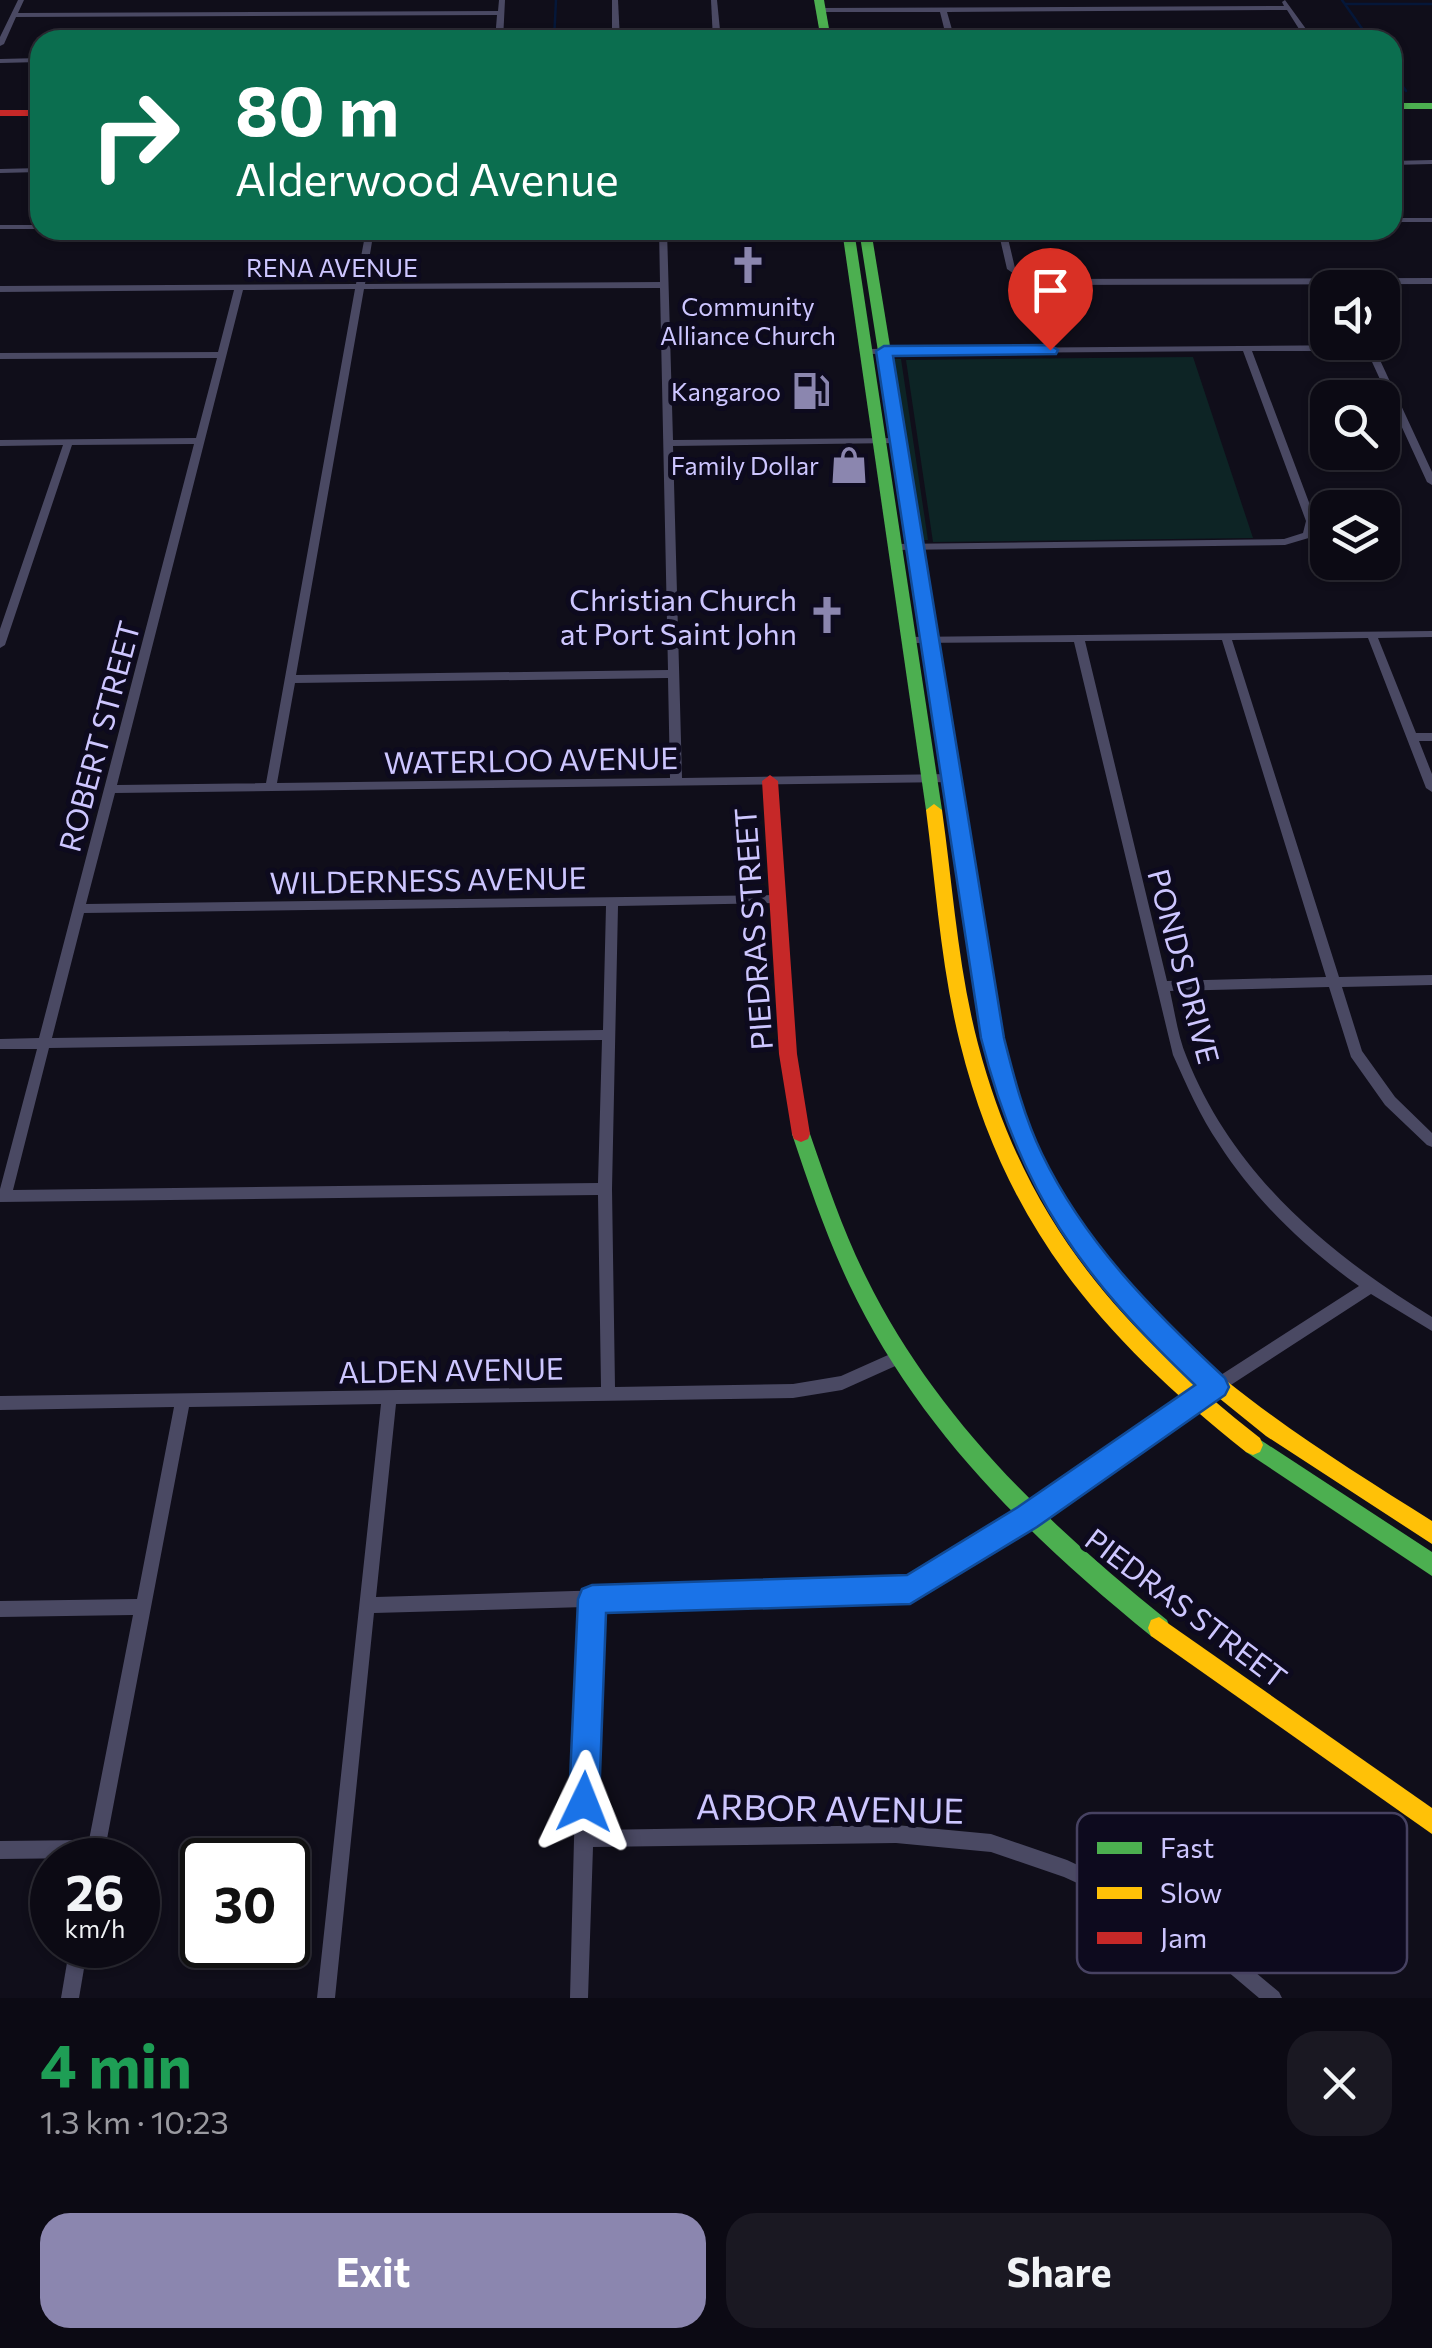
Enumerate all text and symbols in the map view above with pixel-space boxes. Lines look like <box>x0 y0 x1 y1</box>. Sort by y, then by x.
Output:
text: 80 m <box>235 65 399 150</box>
icon: right <box>70 70 200 200</box>
text: Alderwood Avenue <box>235 150 619 205</box>
church icon: Community Alliance Church <box>727 244 769 286</box>
pin <box>1008 248 1093 351</box>
street label: RENA AVENUE <box>246 252 418 282</box>
icon: arrive <box>1023 263 1078 318</box>
map controls <box>1310 270 1400 580</box>
button: sound <box>1310 270 1400 360</box>
place label: Community Alliance Church <box>660 291 836 350</box>
fuel station icon: Kangaroo <box>790 370 832 412</box>
place label: Kangaroo <box>671 376 781 406</box>
button: search <box>1310 380 1400 470</box>
shop icon: Family Dollar <box>828 444 870 486</box>
place label: Family Dollar <box>671 450 819 480</box>
button: layers <box>1310 490 1400 580</box>
place label: Christian Church at Port Saint John <box>560 580 797 651</box>
church icon: Christian Church at Port Saint John <box>806 594 848 636</box>
street label: ROBERT STREET <box>49 617 147 855</box>
street label: WATERLOO AVENUE <box>384 738 678 780</box>
street label: PIEDRAS STREET <box>725 807 779 1051</box>
street label: WILDERNESS AVENUE <box>269 858 587 900</box>
street label: PONDS DRIVE <box>1141 864 1229 1068</box>
street label: ALDEN AVENUE <box>338 1349 564 1389</box>
street label: PIEDRAS STREET <box>1079 1519 1295 1695</box>
position arrow <box>532 1750 636 1854</box>
street label: ARBOR AVENUE <box>696 1783 964 1831</box>
legend <box>1077 1813 1407 1973</box>
text: Fast <box>1160 1830 1214 1864</box>
speed limit sign: 30 <box>180 1838 310 1968</box>
text: 26 <box>65 1860 124 1921</box>
text: Slow <box>1160 1875 1222 1909</box>
text: km/h <box>65 1913 125 1943</box>
text: Jam <box>1160 1920 1207 1954</box>
text: 4 min <box>40 2027 192 2100</box>
button: close <box>1287 2031 1392 2136</box>
text: 1.3 km · 10:23 <box>40 2101 229 2141</box>
button: Exit <box>40 2213 706 2328</box>
button: Share <box>726 2213 1392 2328</box>

